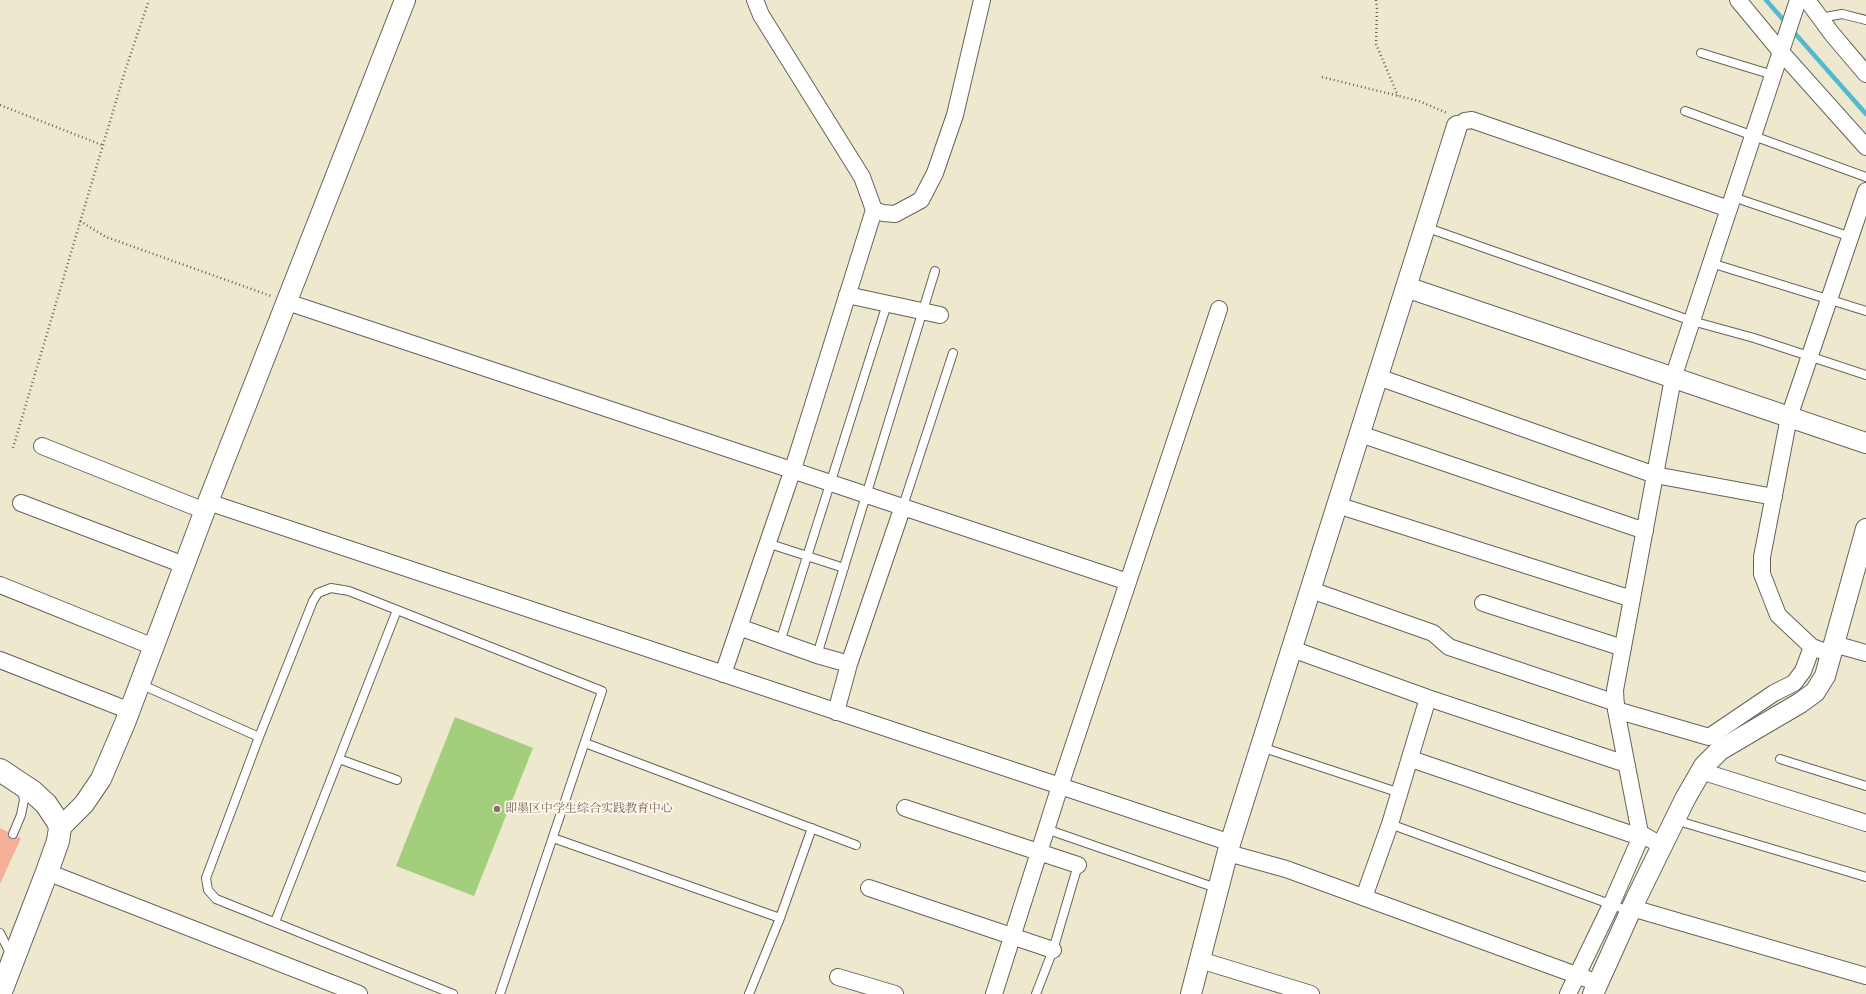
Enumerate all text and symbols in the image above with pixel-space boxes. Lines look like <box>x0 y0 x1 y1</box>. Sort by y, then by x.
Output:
place label: 即墨区中学生综合实践教育中心 <box>505 802 673 816</box>
marker: 即墨区中学生综合实践教育中心 <box>492 804 502 814</box>

